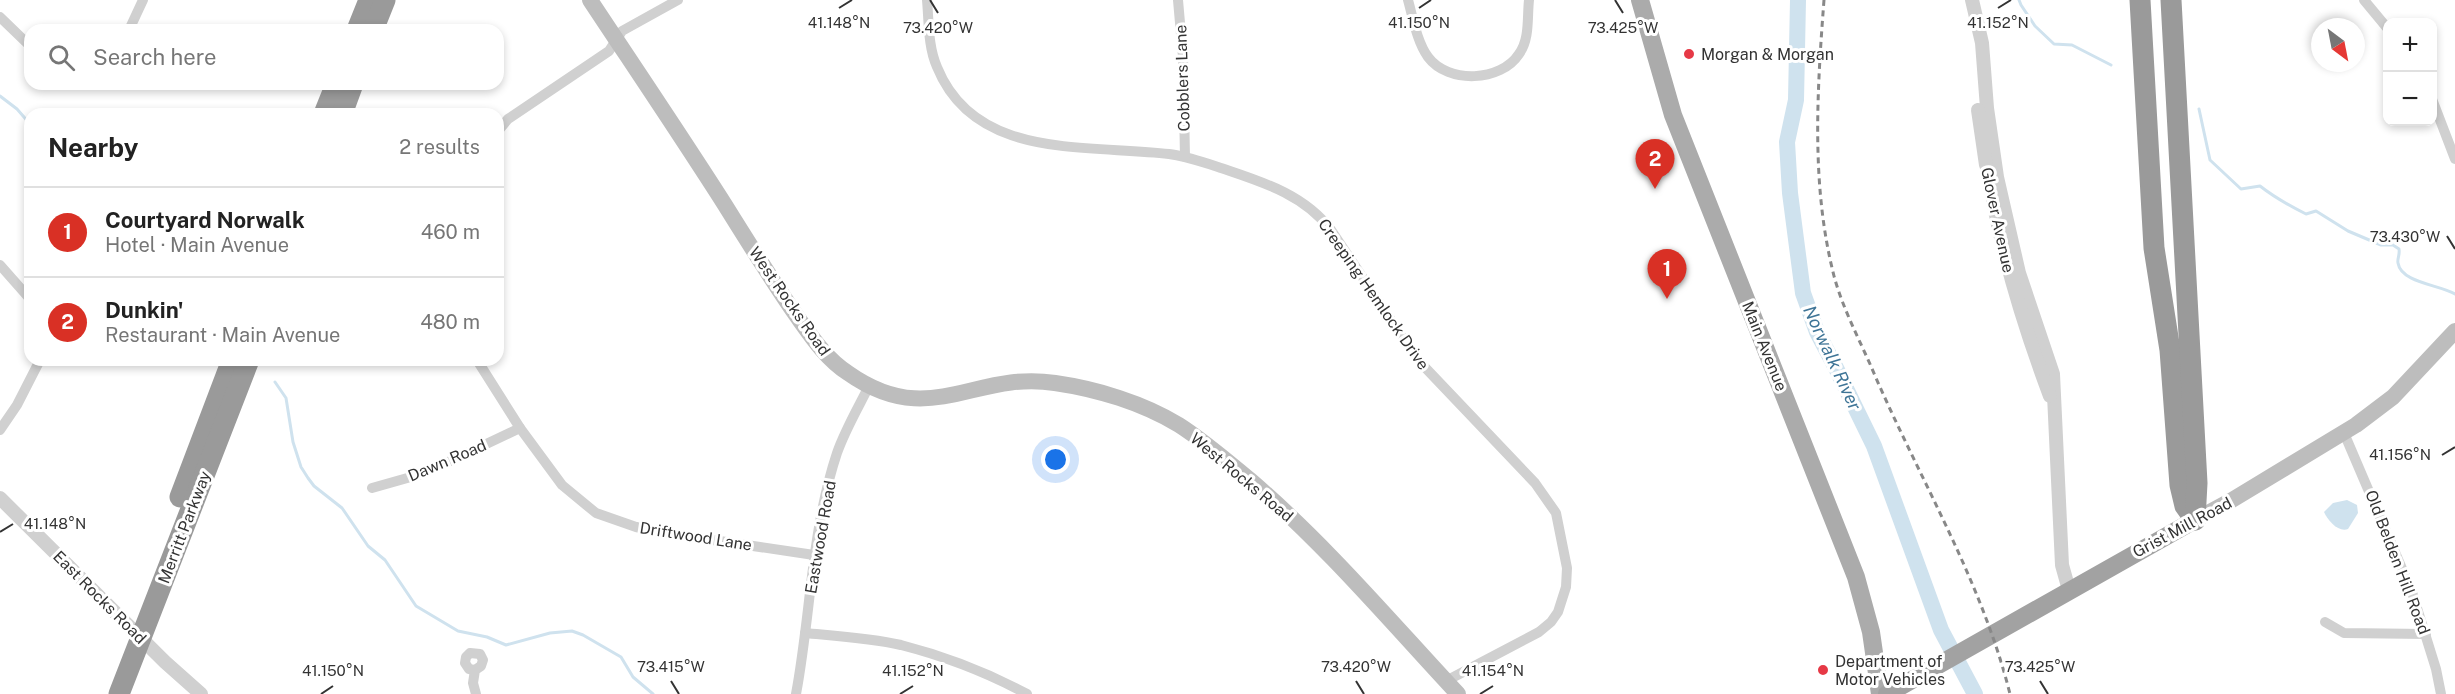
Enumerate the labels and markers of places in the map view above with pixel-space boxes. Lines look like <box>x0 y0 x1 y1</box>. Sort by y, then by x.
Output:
place label: Morgan & Morgan <box>1701 45 1834 64</box>
marker: Morgan & Morgan <box>1682 47 1696 61</box>
pin: 2 <box>1636 140 1674 189</box>
pin: 1 <box>1648 250 1686 299</box>
place label: Department of Motor Vehicles <box>1835 652 1945 689</box>
marker: Department of Motor Vehicles <box>1816 663 1830 677</box>

